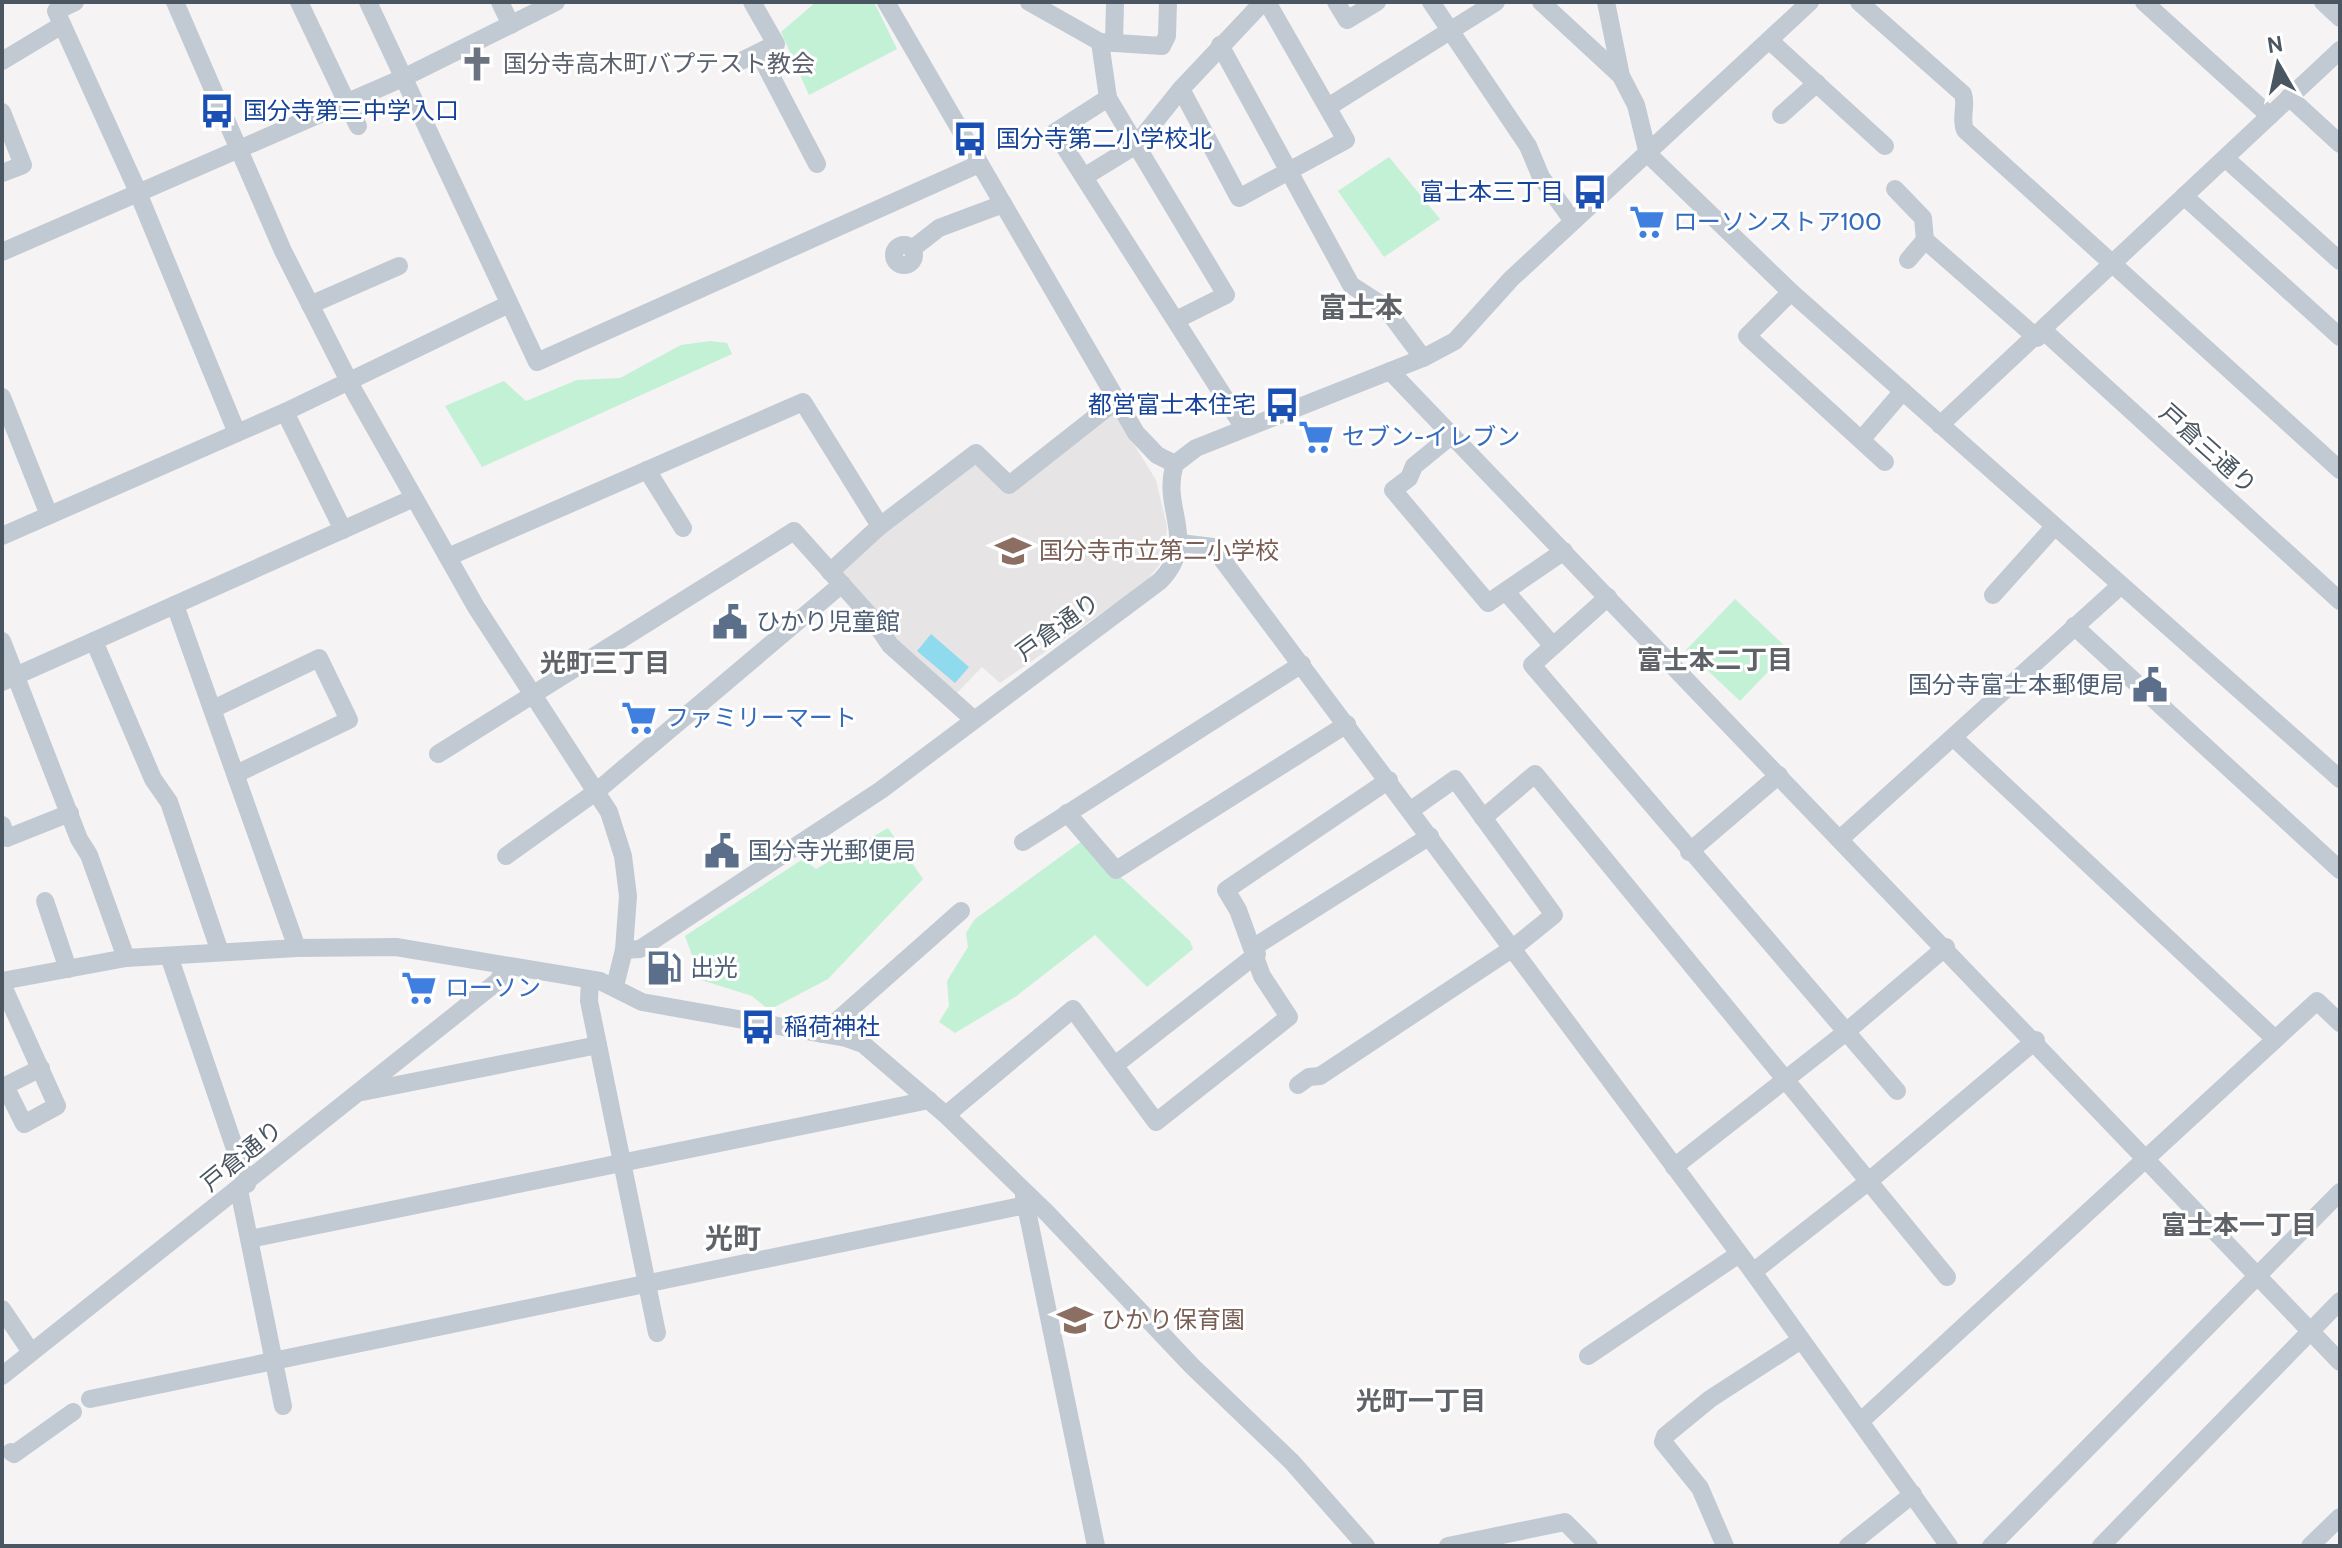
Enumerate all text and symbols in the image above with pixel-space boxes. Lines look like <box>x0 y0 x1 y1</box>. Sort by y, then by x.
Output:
north arrow <box>2238 24 2318 104</box>
text: N <box>2265 30 2285 59</box>
church icon: 国分寺高木町バプテスト教会 <box>458 45 496 83</box>
place label: 国分寺高木町バプテスト教会 <box>503 49 815 78</box>
bus stop icon: 国分寺第三中学入口 <box>198 92 236 130</box>
place label: 国分寺第三中学入口 <box>243 96 459 125</box>
bus stop icon: 国分寺第二小学校北 <box>951 120 989 158</box>
place label: 国分寺第二小学校北 <box>996 124 1212 153</box>
bus stop icon: 富士本三丁目 <box>1571 173 1609 211</box>
place label: 富士本三丁目 <box>1420 177 1564 206</box>
supermarket icon: ローソンストア100 <box>1628 203 1666 241</box>
place label: ローソンストア100 <box>1673 207 1882 236</box>
district label: 富士本 <box>1319 290 1403 324</box>
bus stop icon: 都営富士本住宅 <box>1263 386 1301 424</box>
place label: 都営富士本住宅 <box>1088 390 1256 419</box>
street label: 戸倉三通り <box>2154 398 2263 500</box>
supermarket icon: セブン-イレブン <box>1297 418 1335 456</box>
place label: セブン-イレブン <box>1342 422 1520 451</box>
school or university icon: 国分寺市立第二小学校 <box>994 532 1032 570</box>
place label: 国分寺市立第二小学校 <box>1039 536 1279 565</box>
street label: 戸倉通り <box>1010 587 1105 667</box>
public building icon: ひかり児童館 <box>711 603 749 641</box>
place label: ひかり児童館 <box>756 607 900 636</box>
district label: 富士本二丁目 <box>1637 644 1793 676</box>
district label: 光町三丁目 <box>540 647 670 679</box>
public building icon: 国分寺富士本郵便局 <box>2131 666 2169 704</box>
place label: 国分寺富士本郵便局 <box>1908 670 2124 699</box>
supermarket icon: ファミリーマート <box>620 699 658 737</box>
place label: ファミリーマート <box>665 703 857 732</box>
public building icon: 国分寺光郵便局 <box>703 832 741 870</box>
place label: 国分寺光郵便局 <box>748 836 916 865</box>
fuel station icon: 出光 <box>645 949 683 987</box>
place label: 出光 <box>690 953 738 982</box>
supermarket icon: ローソン <box>400 969 438 1007</box>
place label: ローソン <box>445 973 541 1002</box>
bus stop icon: 稲荷神社 <box>739 1008 777 1046</box>
place label: 稲荷神社 <box>784 1012 880 1041</box>
street label: 戸倉通り <box>195 1114 288 1197</box>
district label: 富士本一丁目 <box>2161 1209 2317 1241</box>
district label: 光町 <box>705 1221 761 1255</box>
school or university icon: ひかり保育園 <box>1056 1301 1094 1339</box>
place label: ひかり保育園 <box>1101 1305 1245 1334</box>
district label: 光町一丁目 <box>1356 1385 1486 1417</box>

